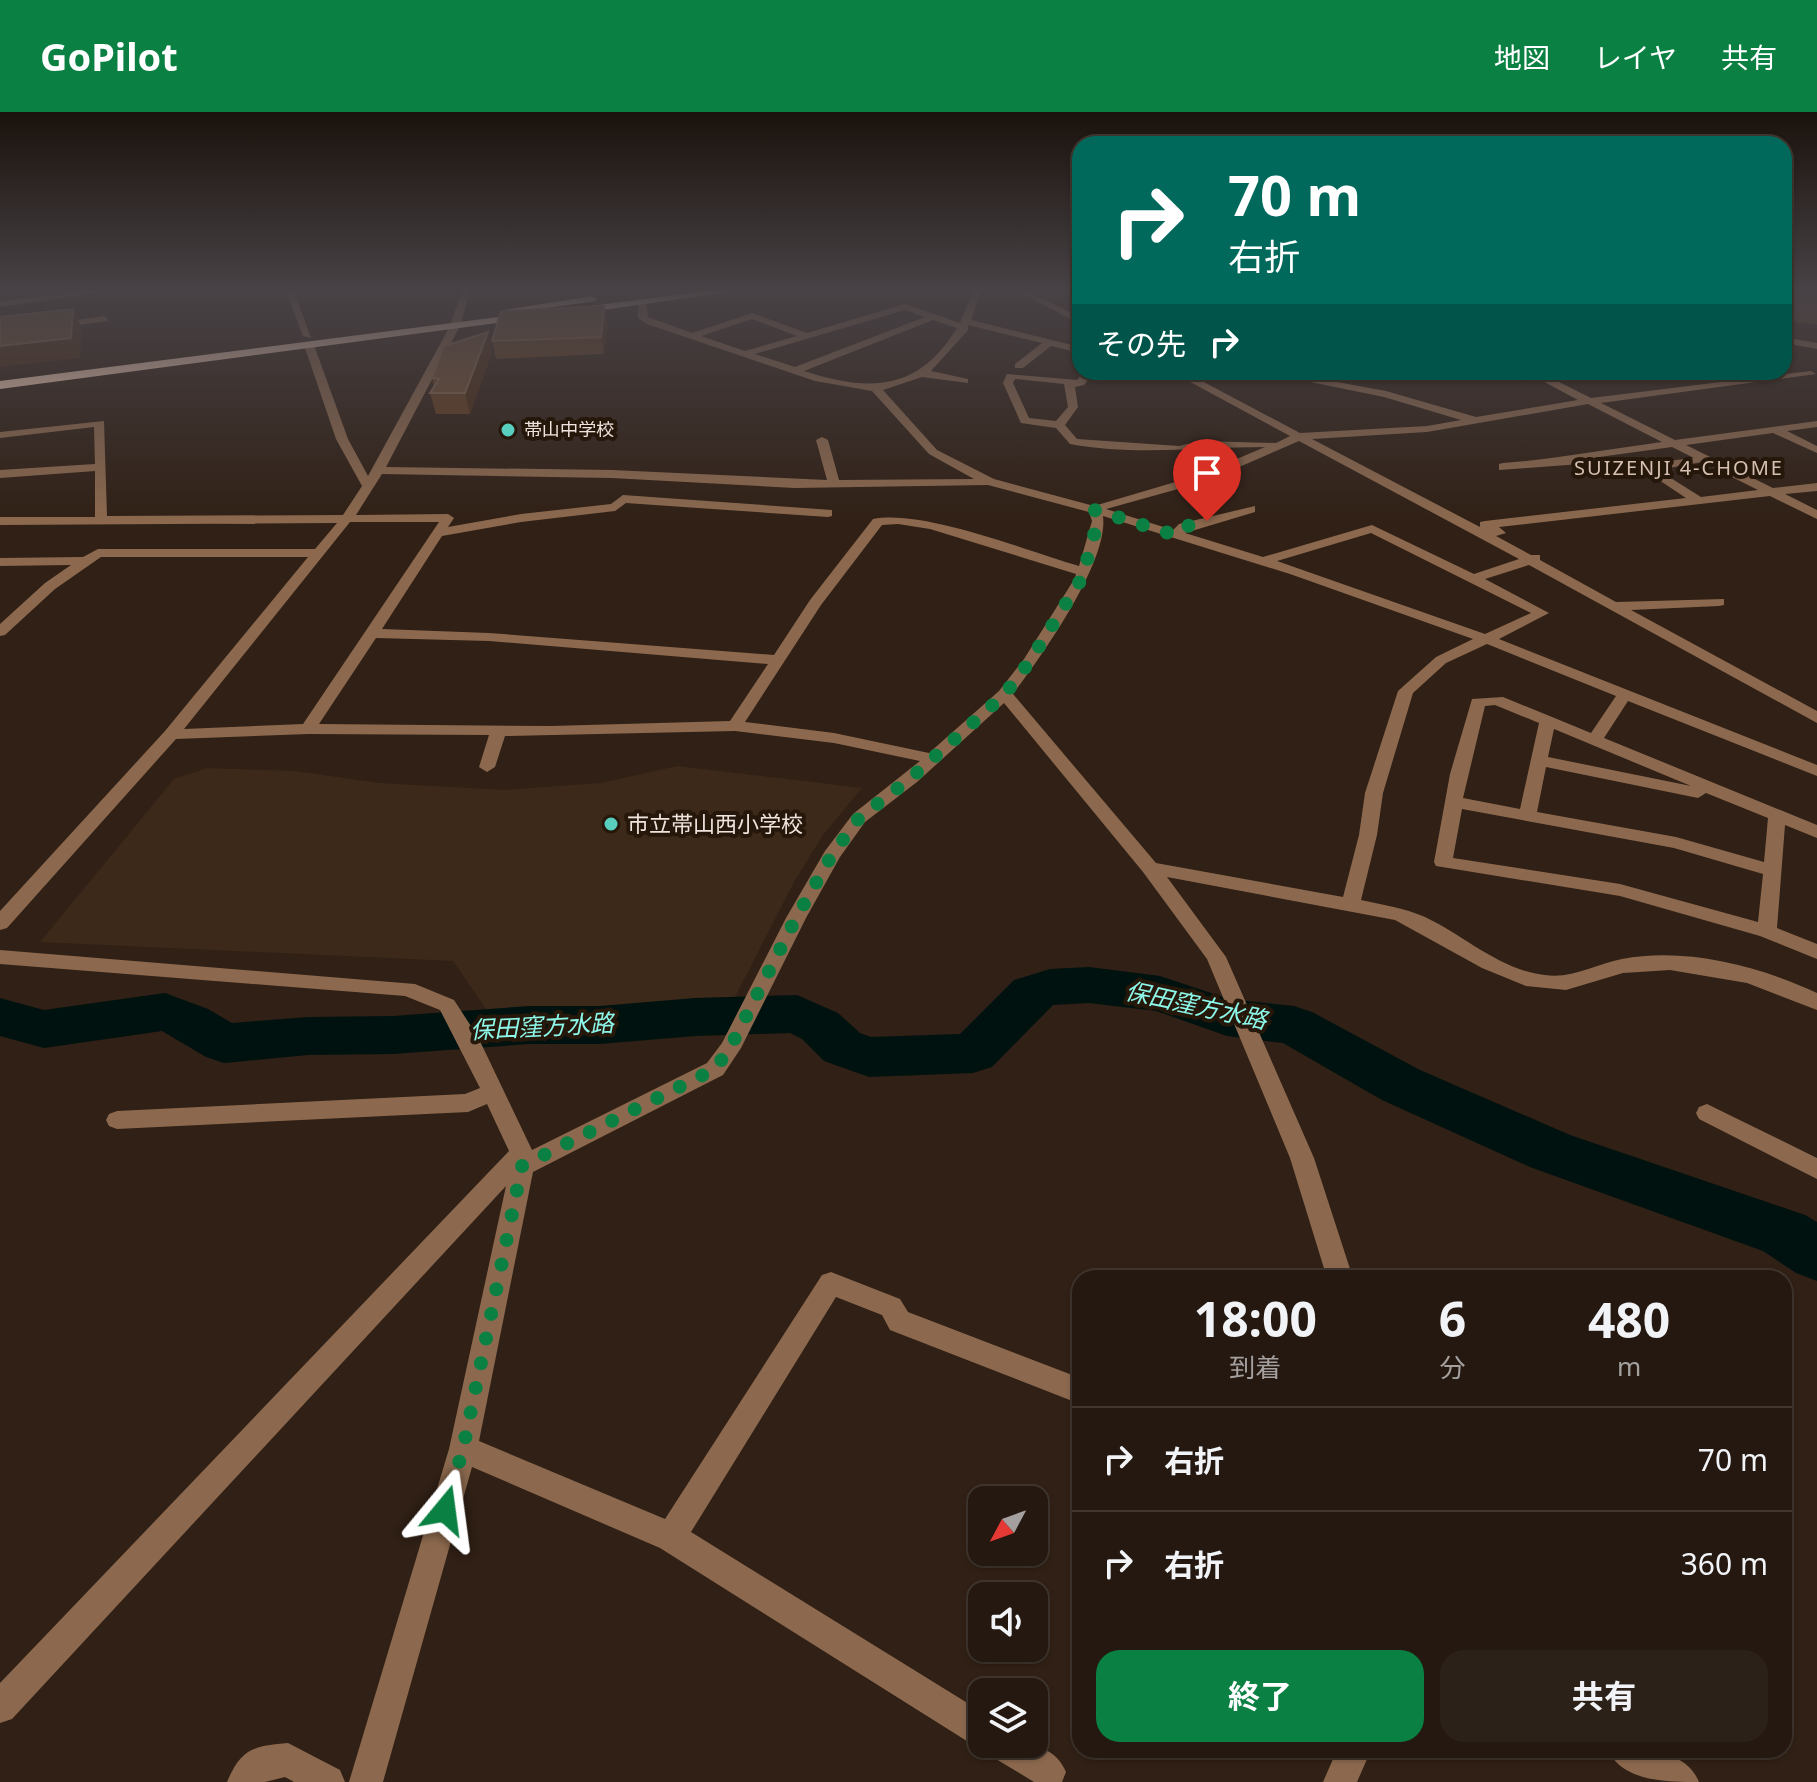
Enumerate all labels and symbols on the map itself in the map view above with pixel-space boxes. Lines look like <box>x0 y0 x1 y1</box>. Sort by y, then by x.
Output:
place label: 帯山中学校 <box>524 417 614 441</box>
marker: 帯山中学校 <box>499 421 517 439</box>
pin <box>1173 439 1241 521</box>
district label: SUIZENJI 4-CHOME <box>1574 454 1784 481</box>
place label: 市立帯山西小学校 <box>627 808 803 838</box>
marker: 市立帯山西小学校 <box>602 815 620 833</box>
water label: 保田窪方水路 <box>1122 973 1272 1036</box>
water label: 保田窪方水路 <box>469 1005 617 1046</box>
position arrow <box>403 1468 487 1552</box>
north arrow <box>968 1486 1048 1566</box>

